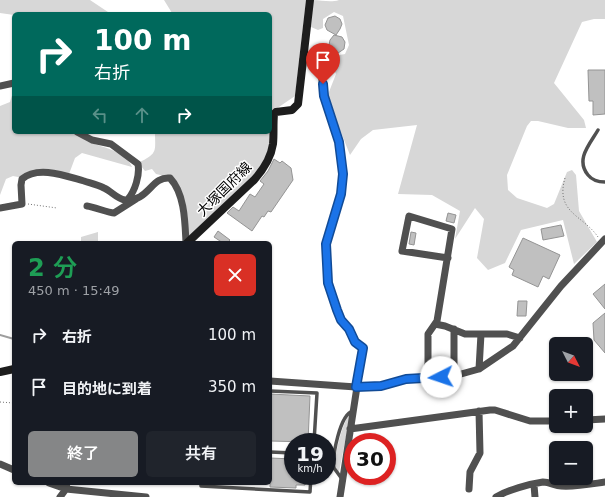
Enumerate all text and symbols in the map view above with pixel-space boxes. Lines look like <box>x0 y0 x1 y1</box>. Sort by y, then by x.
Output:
text: 100 m <box>94 24 191 57</box>
icon: right <box>28 28 80 80</box>
pin <box>306 43 340 84</box>
icon: arrive <box>312 49 334 71</box>
text: 右折 <box>94 62 130 83</box>
icon: left <box>89 104 111 126</box>
icon: ahead <box>131 104 153 126</box>
icon: right <box>173 104 195 126</box>
street label: 大塚国府線 <box>194 159 254 219</box>
text: 2 分 <box>28 254 77 282</box>
button: close <box>214 254 256 296</box>
text: 450 m · 15:49 <box>28 283 119 298</box>
icon: right <box>28 324 50 346</box>
text: 100 m <box>208 326 256 344</box>
text: 右折 <box>62 328 92 346</box>
north arrow <box>549 337 593 381</box>
map controls <box>549 337 593 485</box>
position arrow <box>420 356 462 398</box>
icon: arrive <box>28 376 50 398</box>
text: 350 m <box>208 378 256 396</box>
text: 目的地に到着 <box>62 380 152 398</box>
button: + <box>549 389 593 433</box>
button: 終了 <box>28 431 138 477</box>
button: 共有 <box>146 431 256 477</box>
speed limit sign: 30 <box>344 433 396 485</box>
button: − <box>549 441 593 485</box>
text: 19 <box>296 442 324 466</box>
text: km/h <box>297 463 323 474</box>

